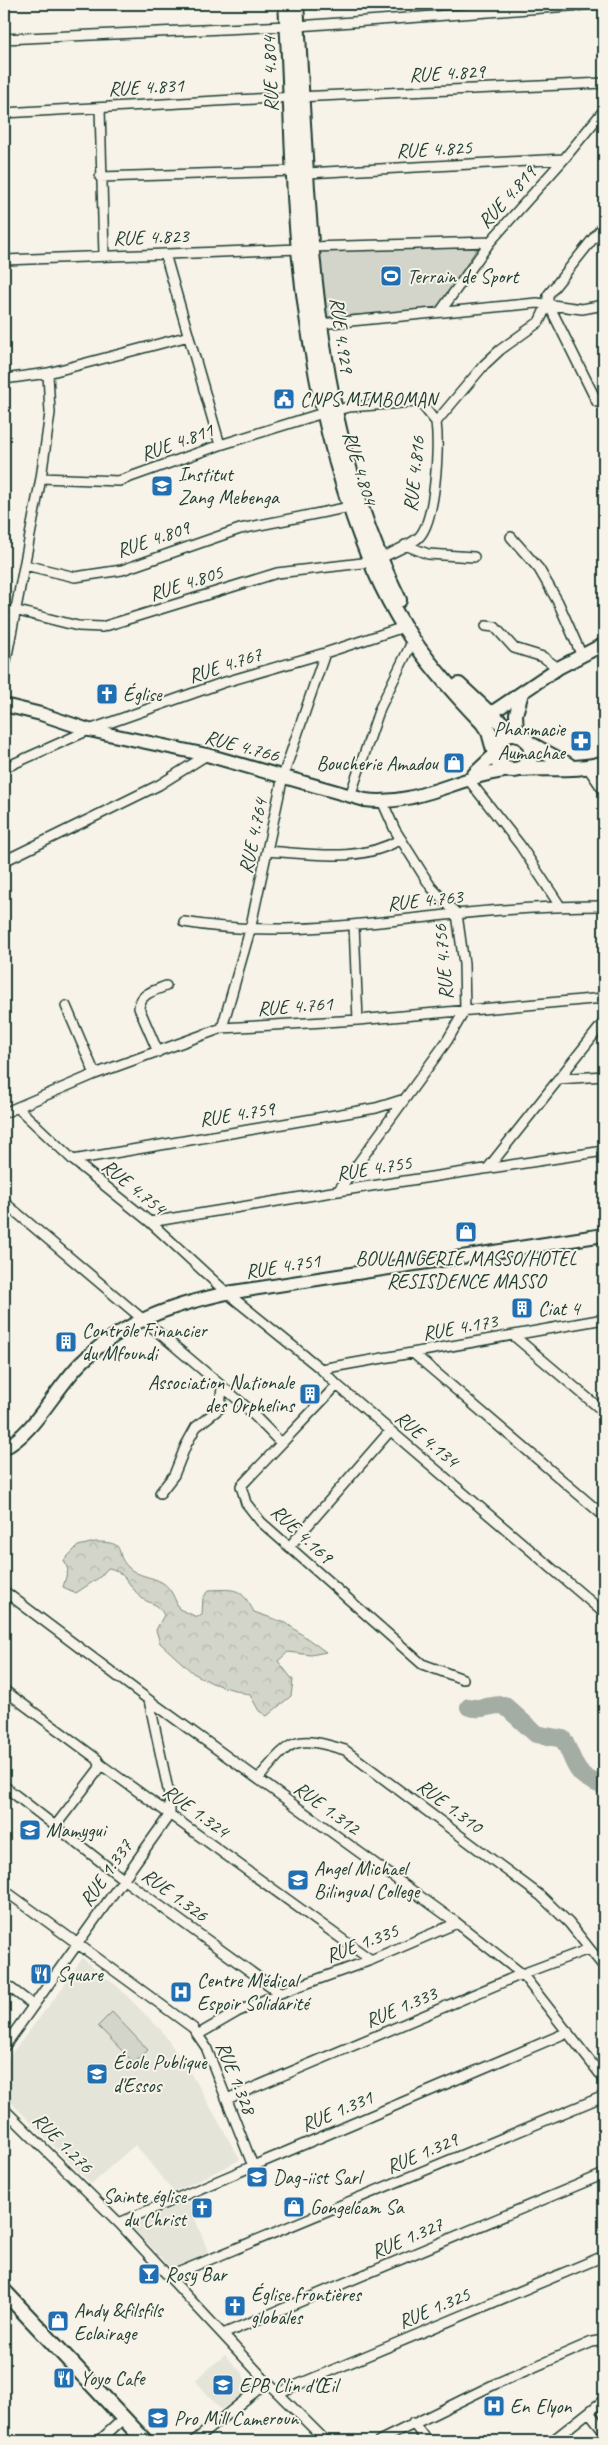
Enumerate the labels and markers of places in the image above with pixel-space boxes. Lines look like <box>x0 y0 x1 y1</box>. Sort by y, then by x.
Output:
sports icon: Terrain de Sport <box>379 264 403 288</box>
place label: Terrain de Sport <box>407 264 521 289</box>
public building icon: CNPS MIMBOMAN <box>272 387 296 411</box>
place label: CNPS MIMBOMAN <box>300 387 440 412</box>
place label: Institut Zang Mebenga <box>178 462 280 510</box>
school or university icon: Institut Zang Mebenga <box>150 474 174 498</box>
church icon: Église <box>95 682 119 706</box>
place label: Église <box>123 682 163 707</box>
place label: Pharmacie Aumachae <box>494 717 566 765</box>
pharmacy icon: Pharmacie Aumachae <box>569 729 593 753</box>
place label: Boucherie Amadou <box>316 751 440 776</box>
shop icon: Boucherie Amadou <box>442 751 466 775</box>
shop icon: BOULANGERIE MASSO/HOTEL RESISDENCE MASSO <box>454 1220 478 1244</box>
place label: BOULANGERIE MASSO/HOTEL RESISDENCE MASSO <box>356 1246 577 1294</box>
building icon: Ciat 4 <box>510 1296 534 1320</box>
place label: Ciat 4 <box>538 1296 582 1321</box>
place label: Contrôle Financier du Mfoundi <box>82 1318 208 1366</box>
building icon: Contrôle Financier du Mfoundi <box>54 1330 78 1354</box>
place label: Association Nationale des Orphelins <box>148 1370 296 1418</box>
building icon: Association Nationale des Orphelins <box>298 1382 322 1406</box>
school or university icon: Mamygui <box>18 1818 42 1842</box>
place label: Mamygui <box>46 1818 108 1843</box>
place label: Angel Michael Bilingual College <box>314 1856 421 1904</box>
school or university icon: Angel Michael Bilingual College <box>286 1868 310 1892</box>
restaurant icon: Square <box>29 1962 53 1986</box>
place label: Square <box>57 1962 104 1987</box>
place label: Centre Médical Espoir Solidarité <box>197 1968 312 2016</box>
hospital icon: Centre Médical Espoir Solidarité <box>169 1980 193 2004</box>
place label: École Publique d'Essos <box>113 2050 208 2098</box>
school or university icon: École Publique d'Essos <box>85 2062 109 2086</box>
school or university icon: Dag-iist Sarl <box>245 2165 269 2189</box>
place label: Dag-iist Sarl <box>273 2165 365 2190</box>
place label: Sainte église du Christ <box>103 2184 188 2232</box>
shop icon: Gongelcam Sa <box>282 2195 306 2219</box>
place label: Gongelcam Sa <box>310 2195 405 2220</box>
church icon: Sainte église du Christ <box>190 2196 214 2220</box>
bar icon: Rosy Bar <box>137 2262 161 2286</box>
place label: Rosy Bar <box>165 2262 228 2287</box>
place label: Église frontières globales <box>251 2282 363 2330</box>
church icon: Église frontières globales <box>223 2294 247 2318</box>
place label: Andy &filsfils Eclairage <box>74 2298 165 2346</box>
shop icon: Andy &filsfils Eclairage <box>46 2309 70 2333</box>
restaurant icon: Yoyo Cafe <box>52 2366 76 2390</box>
place label: Yoyo Cafe <box>80 2366 146 2391</box>
school or university icon: EPB Clin d'Œil <box>211 2373 235 2397</box>
place label: EPB Clin d'Œil <box>239 2373 341 2398</box>
hospital icon: En Elyon <box>482 2394 506 2418</box>
place label: En Elyon <box>510 2394 572 2419</box>
school or university icon: Pro Mill Cameroun <box>146 2406 170 2430</box>
place label: Pro Mill Cameroun <box>174 2406 299 2431</box>

